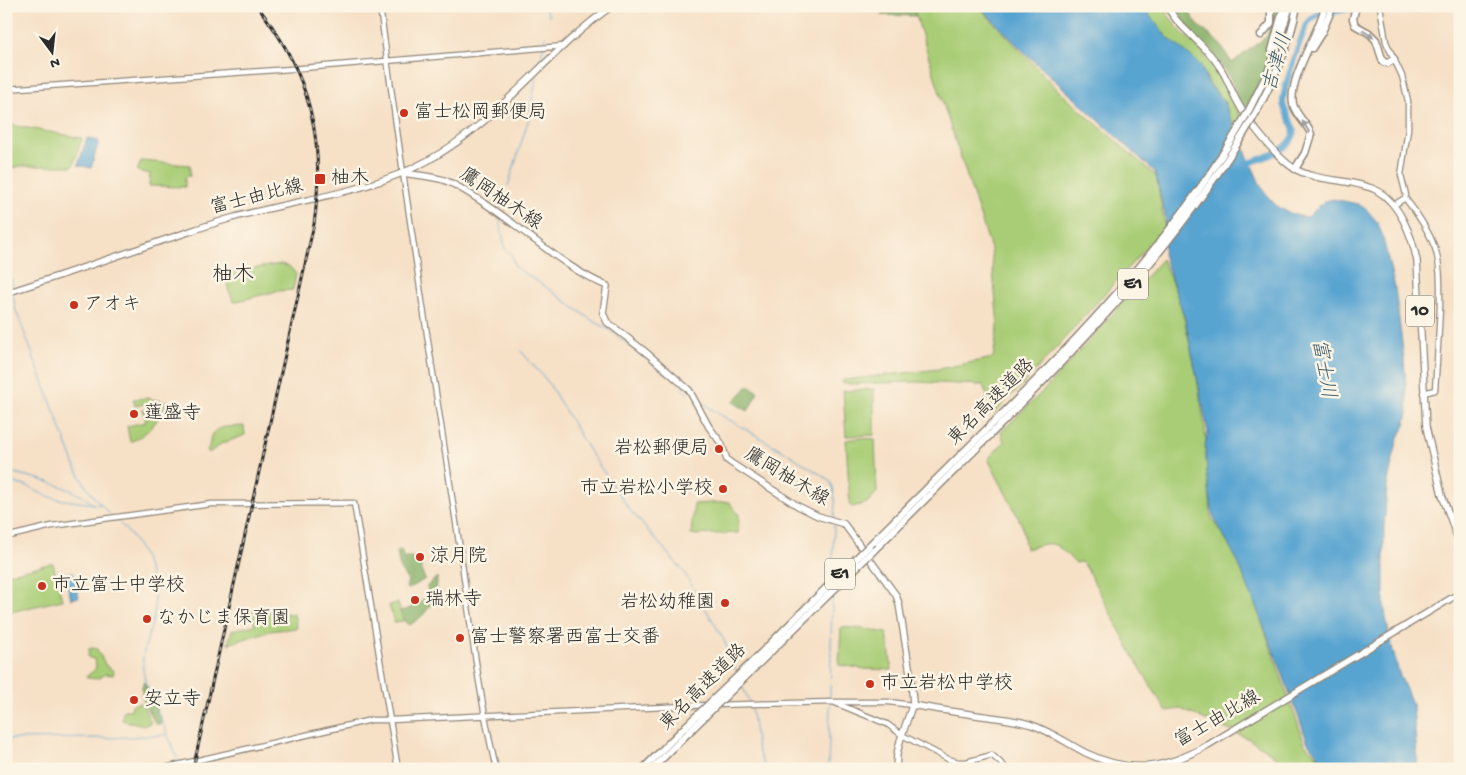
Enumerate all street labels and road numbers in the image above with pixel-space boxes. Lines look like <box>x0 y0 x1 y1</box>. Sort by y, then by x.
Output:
street label: 鷹岡柚木線 <box>454 163 546 236</box>
street label: 富士由比線 <box>208 174 306 221</box>
road number: E1 <box>1118 268 1148 300</box>
road number: 10 <box>1406 296 1434 326</box>
street label: 東名高速道路 <box>943 354 1040 451</box>
street label: 鷹岡柚木線 <box>739 443 833 512</box>
road number: E1 <box>825 558 855 590</box>
street label: 東名高速道路 <box>655 639 752 736</box>
street label: 富士由比線 <box>1171 685 1265 754</box>

